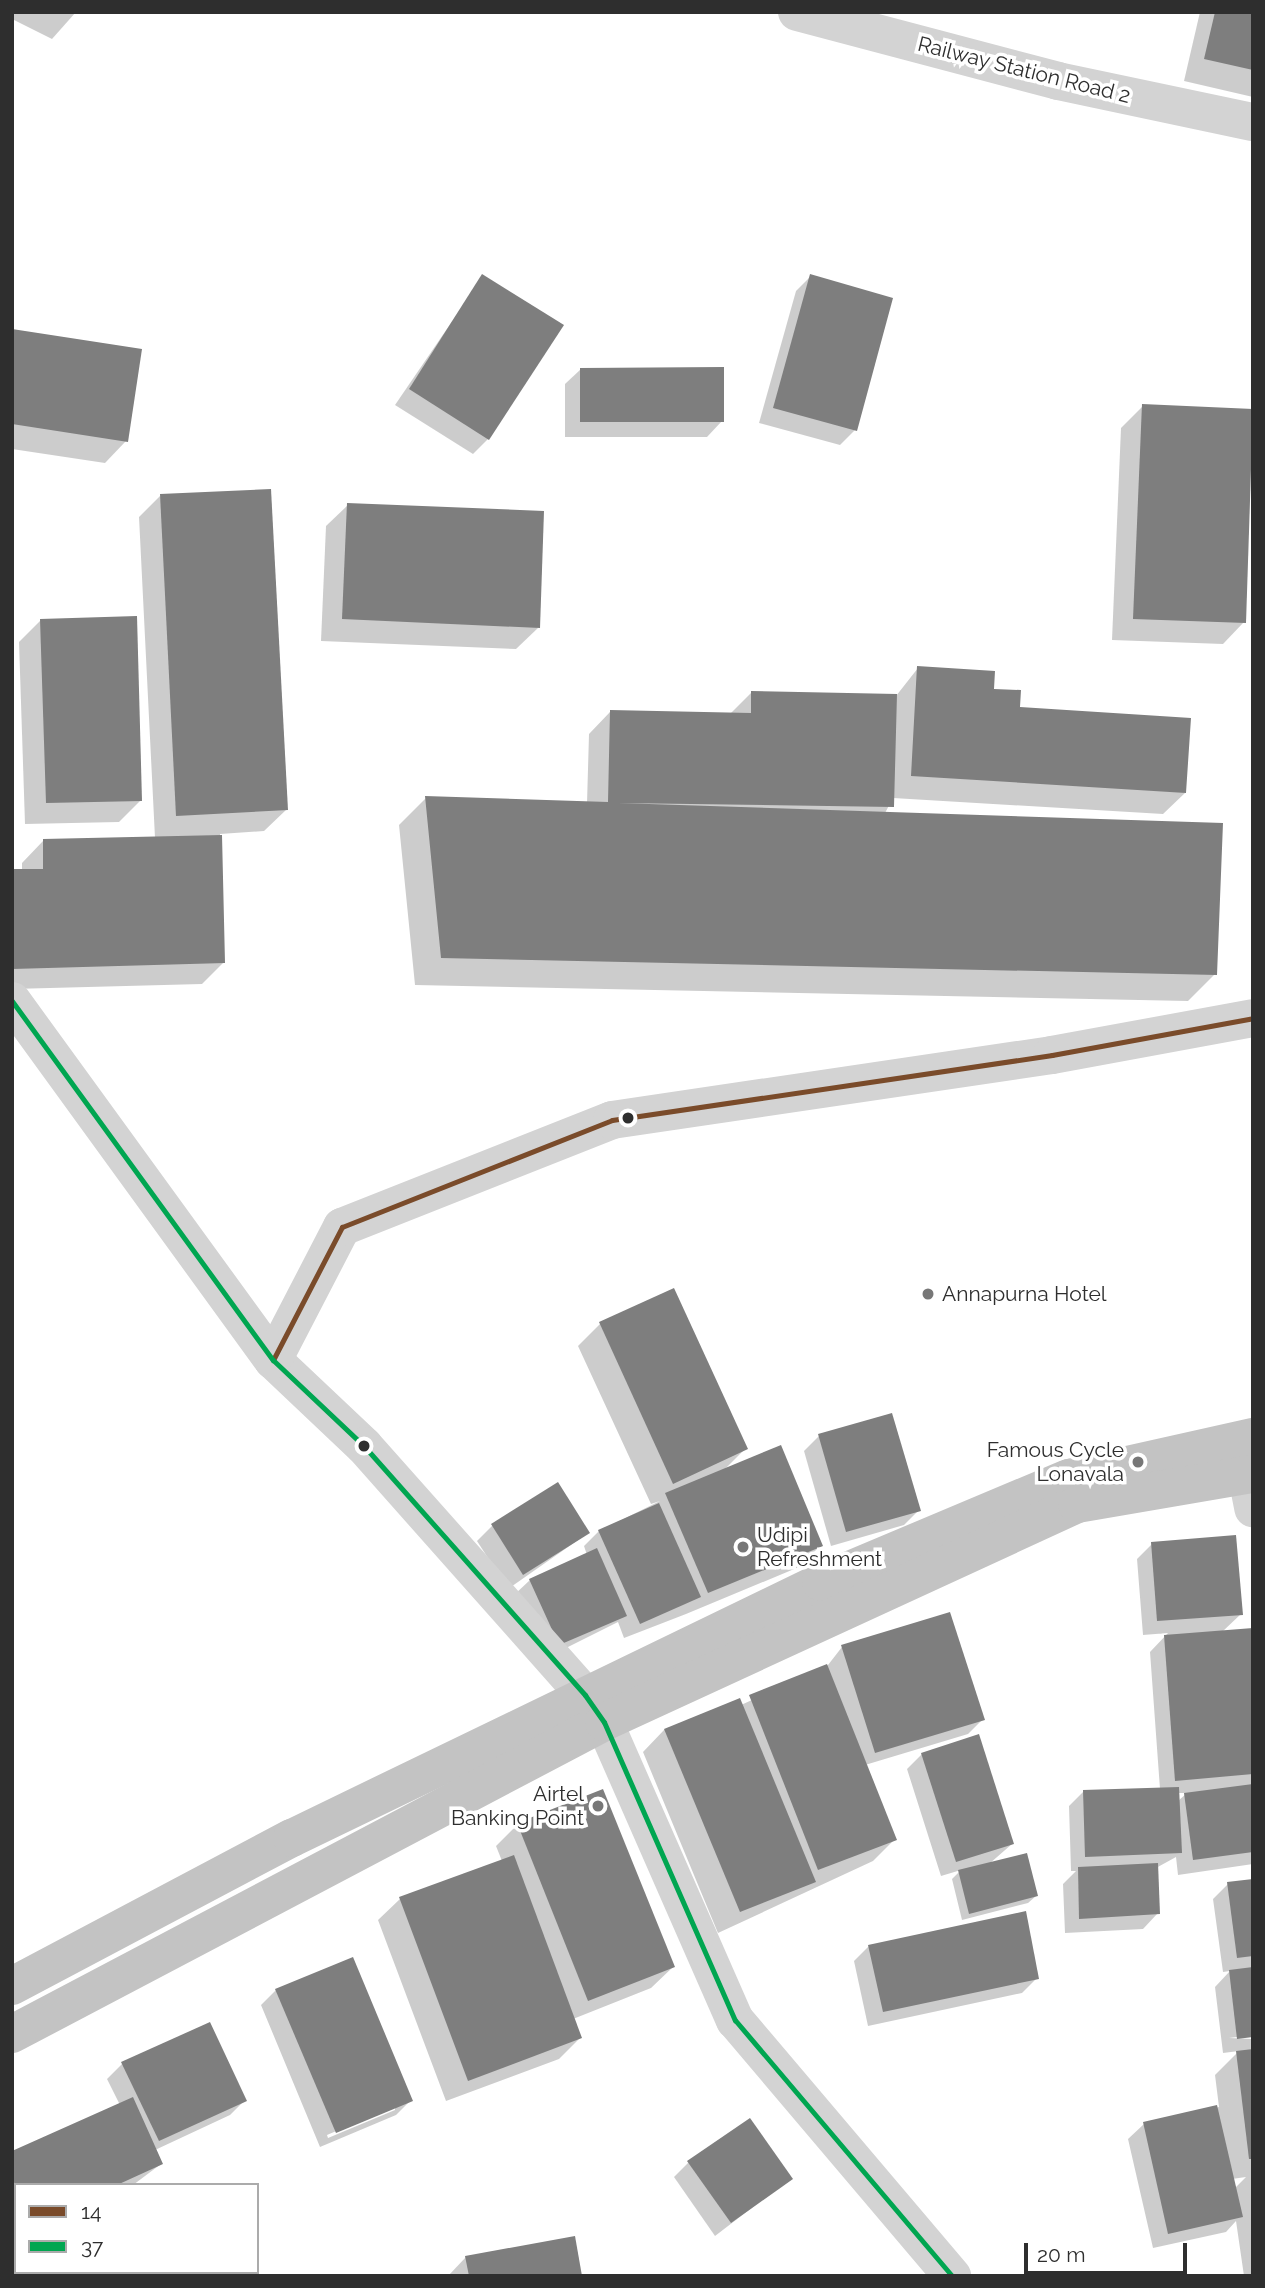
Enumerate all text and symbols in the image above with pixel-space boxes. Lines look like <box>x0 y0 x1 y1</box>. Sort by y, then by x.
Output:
street label: Railway Station Road 2 <box>915 31 1133 109</box>
unlabelled marker <box>621 1111 635 1125</box>
place label: Annapurna Hotel <box>942 1281 1107 1307</box>
marker: Annapurna Hotel <box>920 1286 936 1302</box>
place label: Famous Cycle Lonavala <box>987 1437 1124 1487</box>
unlabelled marker <box>357 1439 371 1453</box>
marker: Famous Cycle Lonavala <box>1130 1454 1146 1470</box>
place label: Udipi Refreshment <box>757 1522 882 1572</box>
marker: Udipi Refreshment <box>735 1539 751 1555</box>
place label: Airtel Banking Point <box>451 1781 584 1831</box>
marker: Airtel Banking Point <box>590 1798 606 1814</box>
legend <box>14 2183 259 2274</box>
text: 14 <box>81 2199 101 2224</box>
scale bar <box>1027 2228 1190 2272</box>
text: 37 <box>81 2234 103 2259</box>
text: 20 m <box>1037 2242 1085 2267</box>

